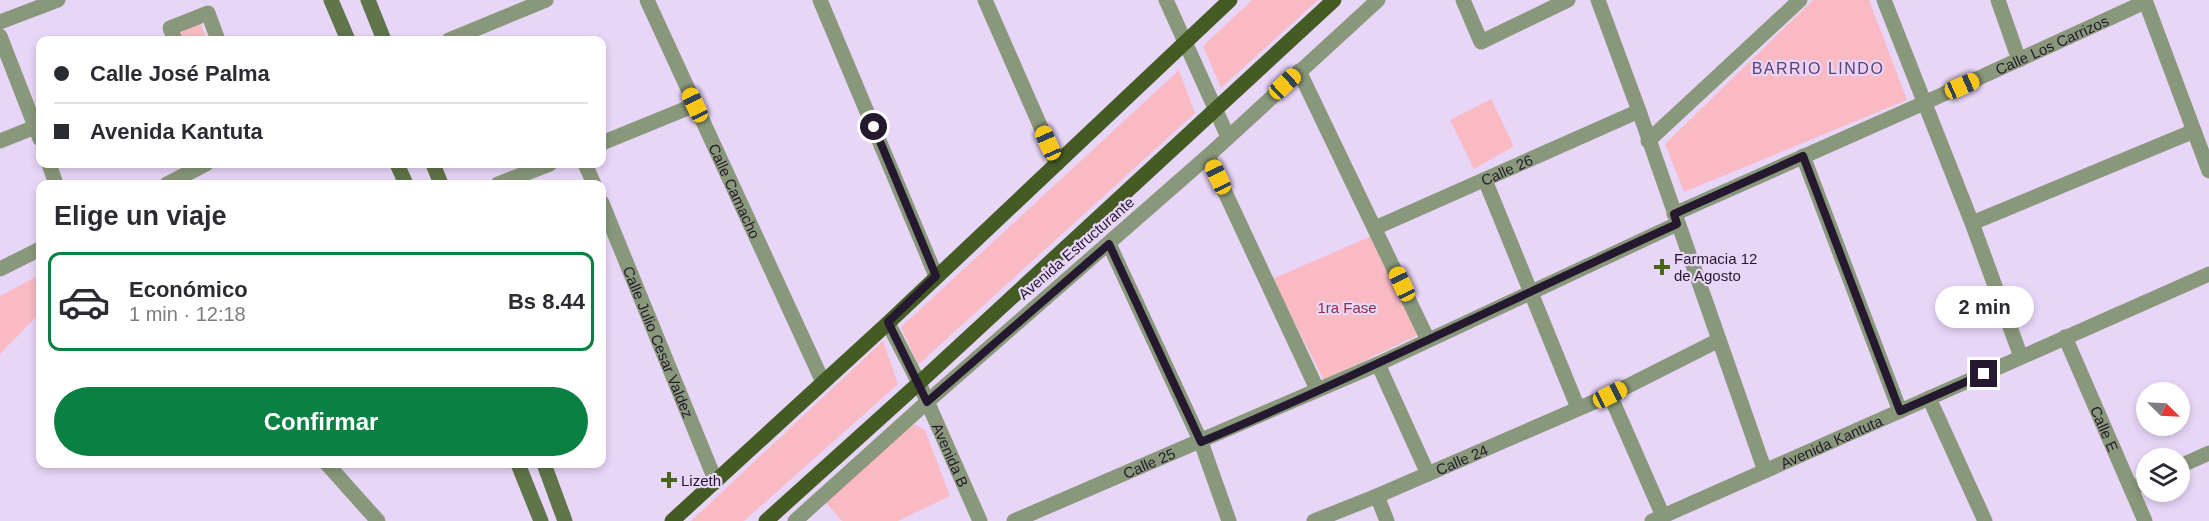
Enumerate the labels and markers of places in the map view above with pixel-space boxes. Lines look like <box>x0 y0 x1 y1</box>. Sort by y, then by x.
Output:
place label: Farmacia 12 de Agosto <box>1674 250 1757 284</box>
marker: Farmacia 12 de Agosto <box>1655 260 1669 274</box>
place label: Lizeth <box>681 472 721 489</box>
marker: Lizeth <box>662 473 676 487</box>

